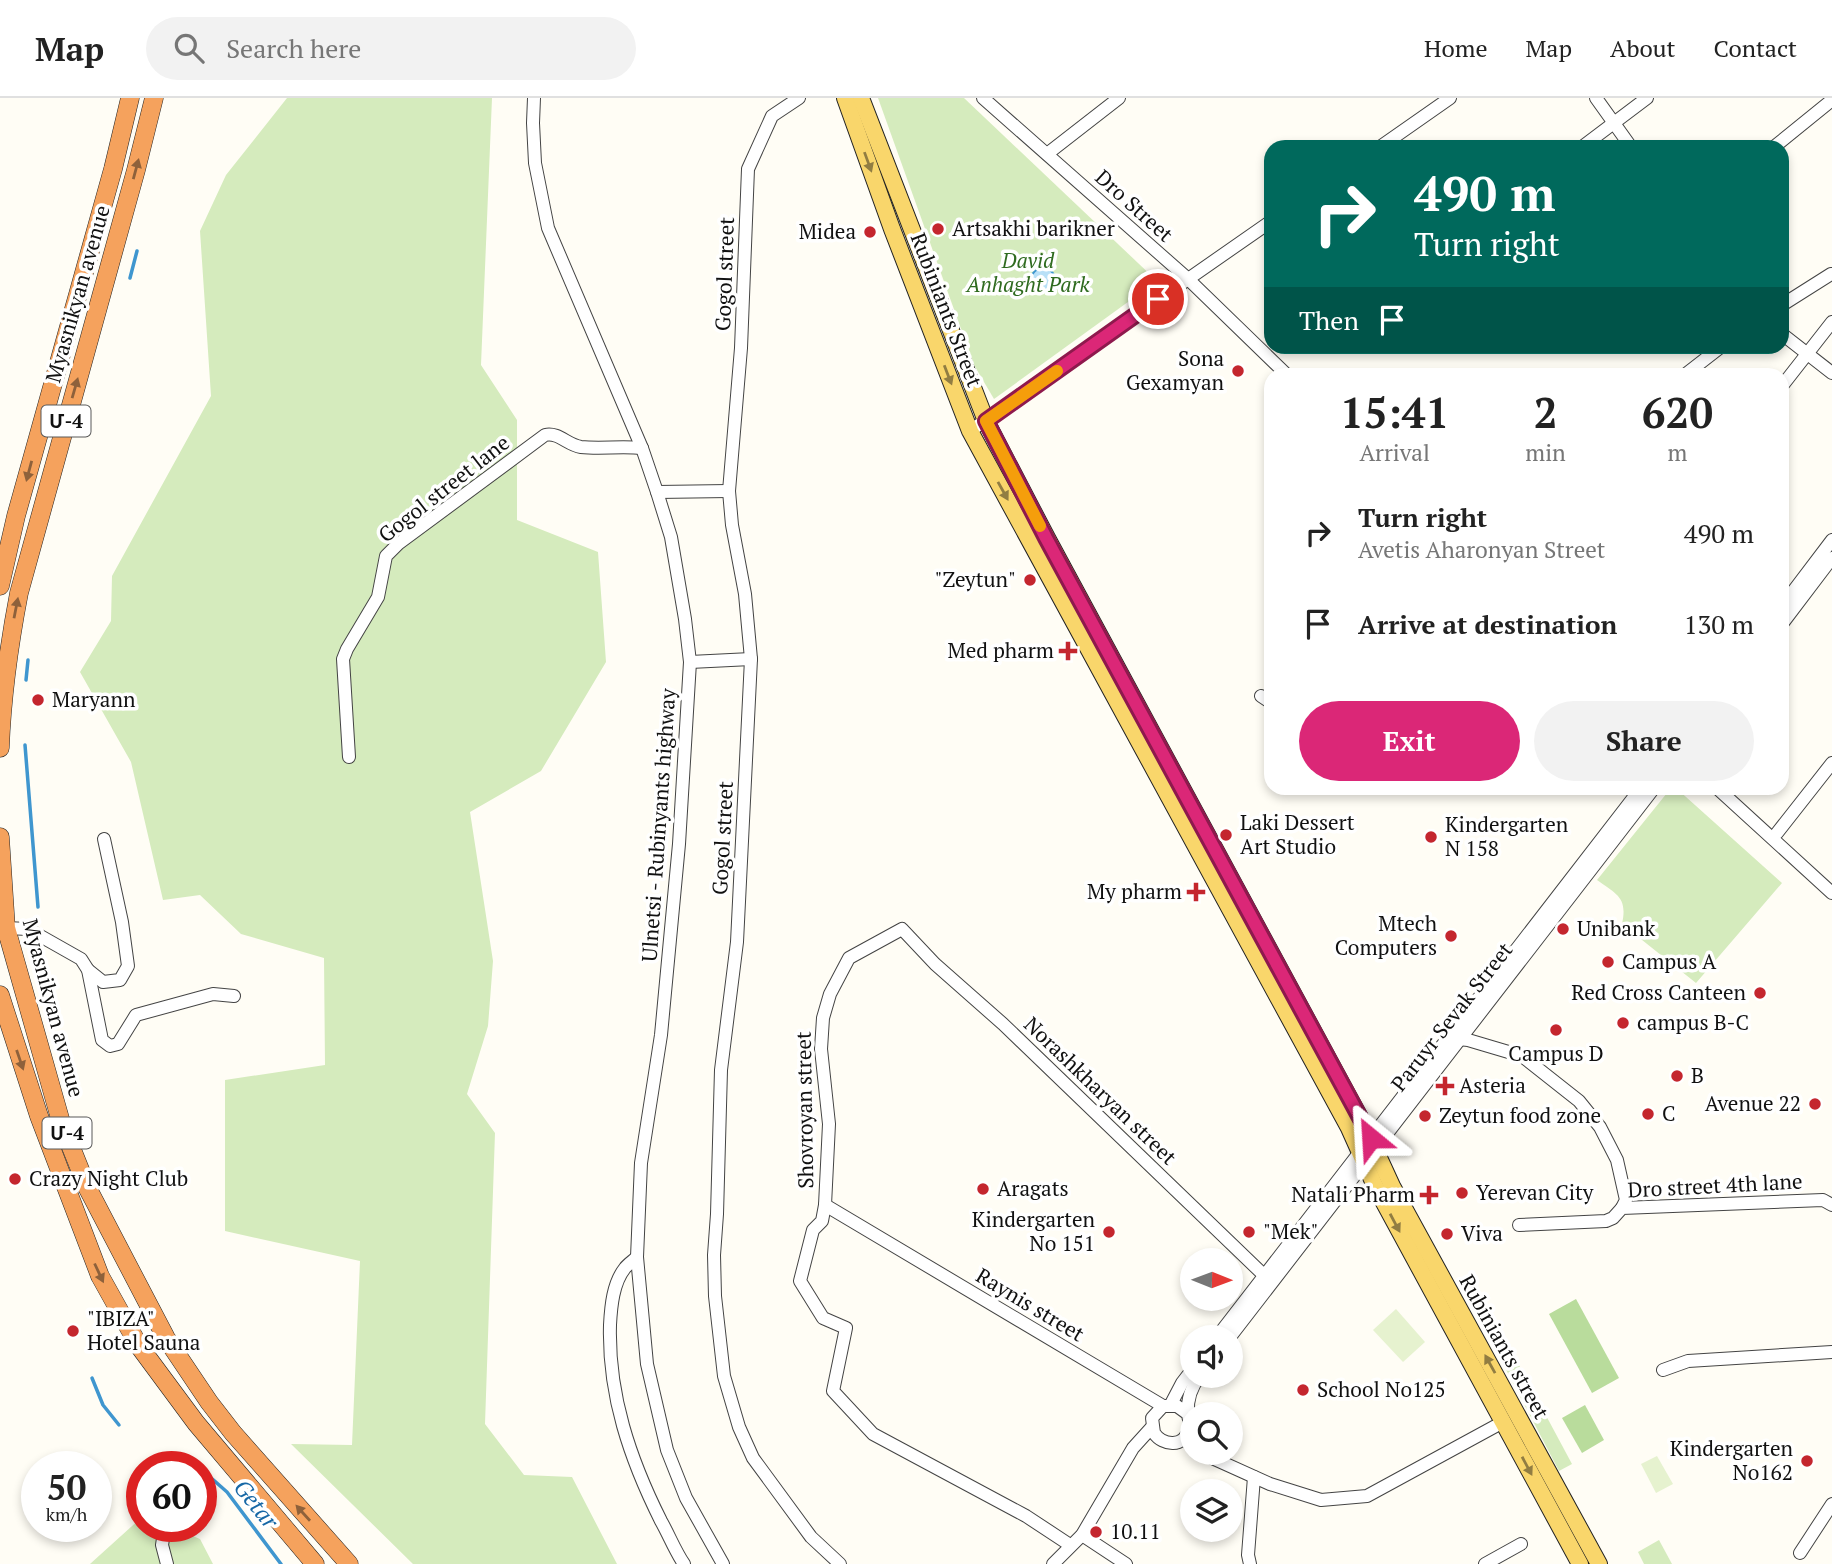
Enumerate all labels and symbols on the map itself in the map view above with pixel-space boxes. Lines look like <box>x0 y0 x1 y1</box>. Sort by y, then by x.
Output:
one-way arrow <box>863 152 874 173</box>
one-way arrow <box>132 158 142 179</box>
street label: Dro Street <box>1090 163 1180 248</box>
street label: Myasnikyan avenue <box>38 202 116 386</box>
place label: Artsakhi barikner <box>952 214 1115 242</box>
street label: Gogol street <box>708 216 740 331</box>
place label: Midea <box>799 217 856 245</box>
marker: Artsakhi barikner <box>930 221 946 237</box>
marker: Midea <box>862 224 878 240</box>
street label: Rubiniants Street <box>905 228 989 391</box>
park label: David Anhaght Park <box>964 246 1091 298</box>
pin <box>1128 269 1188 329</box>
place label: Sona Gexamyan <box>1126 344 1225 396</box>
marker: Sona Gexamyan <box>1230 363 1246 379</box>
one-way arrow <box>943 365 954 386</box>
one-way arrow <box>70 377 81 399</box>
road number: Մ-4 <box>42 406 90 436</box>
street label: Gogol street lane <box>372 428 515 548</box>
one-way arrow <box>23 460 34 482</box>
one-way arrow <box>997 481 1009 501</box>
place label: "Zeytun" <box>935 565 1016 593</box>
marker: "Zeytun" <box>1022 572 1038 588</box>
one-way arrow <box>11 597 22 619</box>
place label: Med pharm <box>947 636 1054 664</box>
marker: Med pharm <box>1060 643 1076 659</box>
place label: Maryann <box>52 685 136 713</box>
street label: Ulnetsi - Rubinyants highway <box>634 687 682 963</box>
marker: Maryann <box>30 692 46 708</box>
street label: Gogol street <box>705 780 739 896</box>
place label: Laki Dessert Art Studio <box>1240 808 1355 860</box>
place label: Kindergarten N 158 <box>1445 810 1569 862</box>
marker: Laki Dessert Art Studio <box>1218 827 1234 843</box>
marker: Kindergarten N 158 <box>1423 829 1439 845</box>
place label: My pharm <box>1087 877 1182 905</box>
marker: My pharm <box>1188 884 1204 900</box>
place label: Mtech Computers <box>1335 909 1437 961</box>
place label: Unibank <box>1577 914 1655 942</box>
street label: Myasnikyan avenue <box>17 916 91 1100</box>
marker: Unibank <box>1555 921 1571 937</box>
marker: Mtech Computers <box>1443 928 1459 944</box>
street label: Paruyr Sevak Street <box>1384 936 1518 1097</box>
place label: Campus A <box>1622 947 1717 975</box>
marker: Campus A <box>1600 954 1616 970</box>
place label: Red Cross Canteen <box>1571 978 1747 1006</box>
marker: Red Cross Canteen <box>1752 985 1768 1001</box>
place label: campus B-C <box>1637 1008 1749 1036</box>
street label: Norashkharyan street <box>1018 1010 1183 1171</box>
marker: campus B-C <box>1615 1015 1631 1031</box>
marker: Campus D <box>1548 1022 1564 1038</box>
street label: Shovroyan street <box>789 1031 819 1189</box>
place label: Campus D <box>1508 1039 1604 1067</box>
one-way arrow <box>15 1050 26 1071</box>
place label: B <box>1691 1061 1704 1089</box>
marker: B <box>1669 1068 1685 1084</box>
place label: Asteria <box>1459 1071 1526 1099</box>
marker: Asteria <box>1437 1078 1453 1094</box>
place label: Avenue 22 <box>1705 1089 1801 1117</box>
marker: Avenue 22 <box>1807 1096 1823 1112</box>
place label: C <box>1662 1099 1676 1127</box>
position arrow <box>1334 1101 1408 1175</box>
place label: Zeytun food zone <box>1439 1101 1601 1129</box>
marker: C <box>1640 1106 1656 1122</box>
marker: Zeytun food zone <box>1417 1108 1433 1124</box>
road number: Մ-4 <box>42 1118 92 1148</box>
place label: Crazy Night Club <box>29 1164 188 1192</box>
street label: Dro street 4th lane <box>1627 1166 1803 1204</box>
marker: Crazy Night Club <box>7 1171 23 1187</box>
place label: Aragats <box>997 1174 1069 1202</box>
place label: Yerevan City <box>1476 1178 1594 1206</box>
place label: Natali Pharm <box>1291 1180 1415 1208</box>
marker: Aragats <box>975 1181 991 1197</box>
marker: Yerevan City <box>1454 1185 1470 1201</box>
marker: Natali Pharm <box>1421 1187 1437 1203</box>
place label: Kindergarten No 151 <box>972 1205 1096 1257</box>
one-way arrow <box>1388 1213 1400 1233</box>
place label: "Mek" <box>1263 1217 1319 1245</box>
place label: Viva <box>1461 1219 1503 1247</box>
marker: Kindergarten No 151 <box>1101 1224 1117 1240</box>
marker: "Mek" <box>1241 1224 1257 1240</box>
marker: Viva <box>1439 1226 1455 1242</box>
north arrow <box>1180 1248 1242 1311</box>
street label: Raynis street <box>971 1261 1090 1348</box>
one-way arrow <box>94 1263 105 1283</box>
street label: Rubiniants street <box>1454 1269 1556 1424</box>
place label: "IBIZA" Hotel Sauna <box>87 1304 201 1356</box>
marker: "IBIZA" Hotel Sauna <box>65 1323 81 1339</box>
one-way arrow <box>1484 1354 1496 1374</box>
place label: School No125 <box>1317 1375 1446 1403</box>
marker: School No125 <box>1295 1382 1311 1398</box>
place label: Kindergarten No162 <box>1670 1434 1794 1486</box>
speed limit sign: 60 <box>126 1451 217 1542</box>
marker: Kindergarten No162 <box>1799 1453 1815 1469</box>
one-way arrow <box>1520 1456 1532 1476</box>
water label: Getar <box>227 1473 286 1536</box>
one-way arrow <box>295 1504 311 1522</box>
place label: 10.11 <box>1110 1517 1161 1545</box>
marker: 10.11 <box>1088 1524 1104 1540</box>

